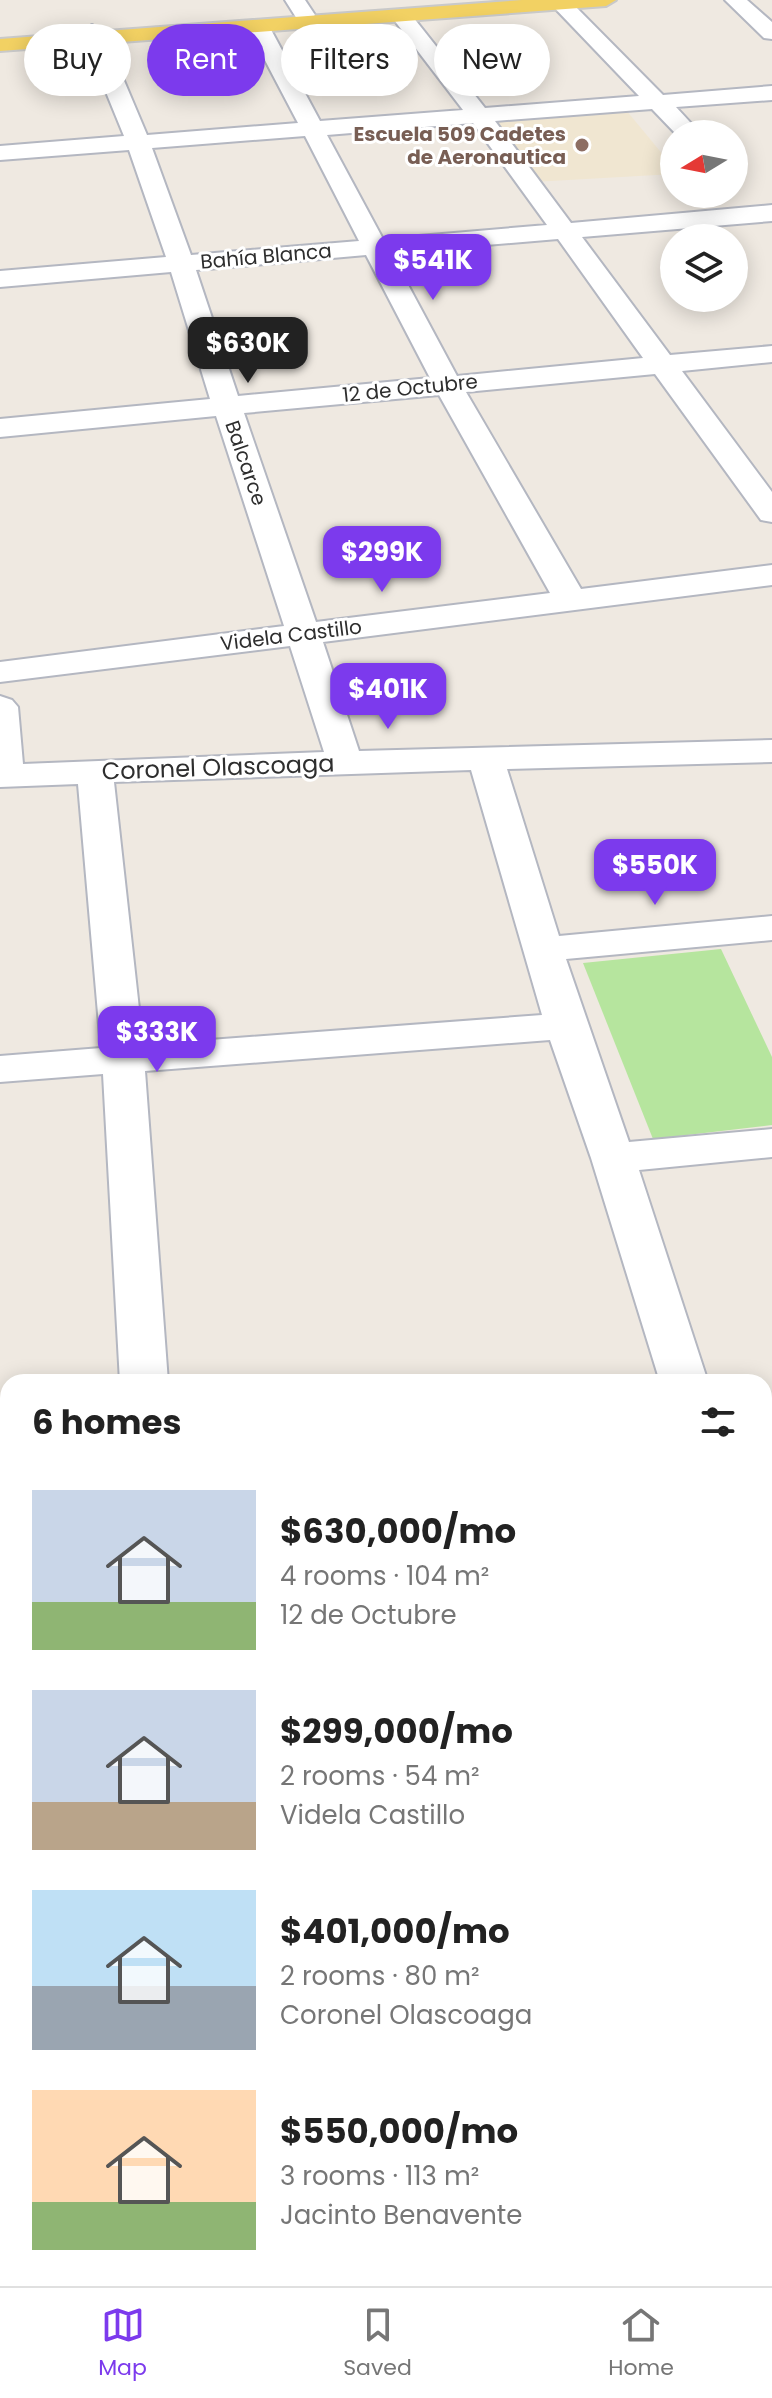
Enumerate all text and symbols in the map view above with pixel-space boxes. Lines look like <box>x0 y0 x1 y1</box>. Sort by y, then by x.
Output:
chip: Buy <box>24 24 131 96</box>
chip: Rent <box>147 24 265 96</box>
chip: Filters <box>281 24 418 96</box>
chip: New <box>434 24 550 96</box>
place label: Escuela 509 Cadetes de Aeronautica <box>354 120 566 171</box>
north arrow <box>660 120 748 208</box>
map controls <box>660 120 748 312</box>
marker: Escuela 509 Cadetes de Aeronautica <box>573 136 591 154</box>
button: layers <box>660 224 748 312</box>
pin: $541K <box>377 234 489 302</box>
street label: Bahía Blanca <box>199 236 333 276</box>
text: $541K <box>393 242 473 278</box>
pin: $630K <box>192 317 304 385</box>
text: $630K <box>206 325 290 361</box>
street label: 12 de Octubre <box>341 367 479 409</box>
street label: Balcarce <box>218 417 274 509</box>
pin: $299K <box>326 526 438 594</box>
text: $299K <box>341 534 423 570</box>
street label: Videla Castillo <box>219 612 363 658</box>
pin: $401K <box>332 663 444 731</box>
text: $401K <box>348 671 428 707</box>
street label: Coronel Olascoaga <box>101 746 335 788</box>
pin: $550K <box>599 839 711 907</box>
text: $550K <box>612 847 698 883</box>
pin: $333K <box>101 1006 213 1074</box>
text: $333K <box>116 1014 198 1050</box>
text: 6 homes <box>32 1398 181 1446</box>
icon: filters <box>696 1400 740 1444</box>
text: $630,000/mo <box>280 1507 516 1555</box>
icon: home <box>96 1522 192 1618</box>
text: 4 rooms · 104 m² <box>280 1558 489 1594</box>
text: 12 de Octubre <box>280 1597 457 1633</box>
text: $299,000/mo <box>280 1707 513 1755</box>
icon: home <box>96 1722 192 1818</box>
text: 2 rooms · 54 m² <box>280 1758 480 1794</box>
text: Videla Castillo <box>280 1797 465 1833</box>
text: $401,000/mo <box>280 1907 510 1955</box>
icon: home <box>96 1922 192 2018</box>
text: 2 rooms · 80 m² <box>280 1958 480 1994</box>
text: Coronel Olascoaga <box>280 1997 532 2033</box>
text: $550,000/mo <box>280 2107 518 2155</box>
icon: home <box>96 2122 192 2218</box>
text: 3 rooms · 113 m² <box>280 2158 479 2194</box>
text: Jacinto Benavente <box>280 2197 522 2233</box>
tab: Map <box>98 2303 147 2384</box>
tab: Saved <box>343 2303 412 2384</box>
tab: Home <box>608 2303 674 2384</box>

